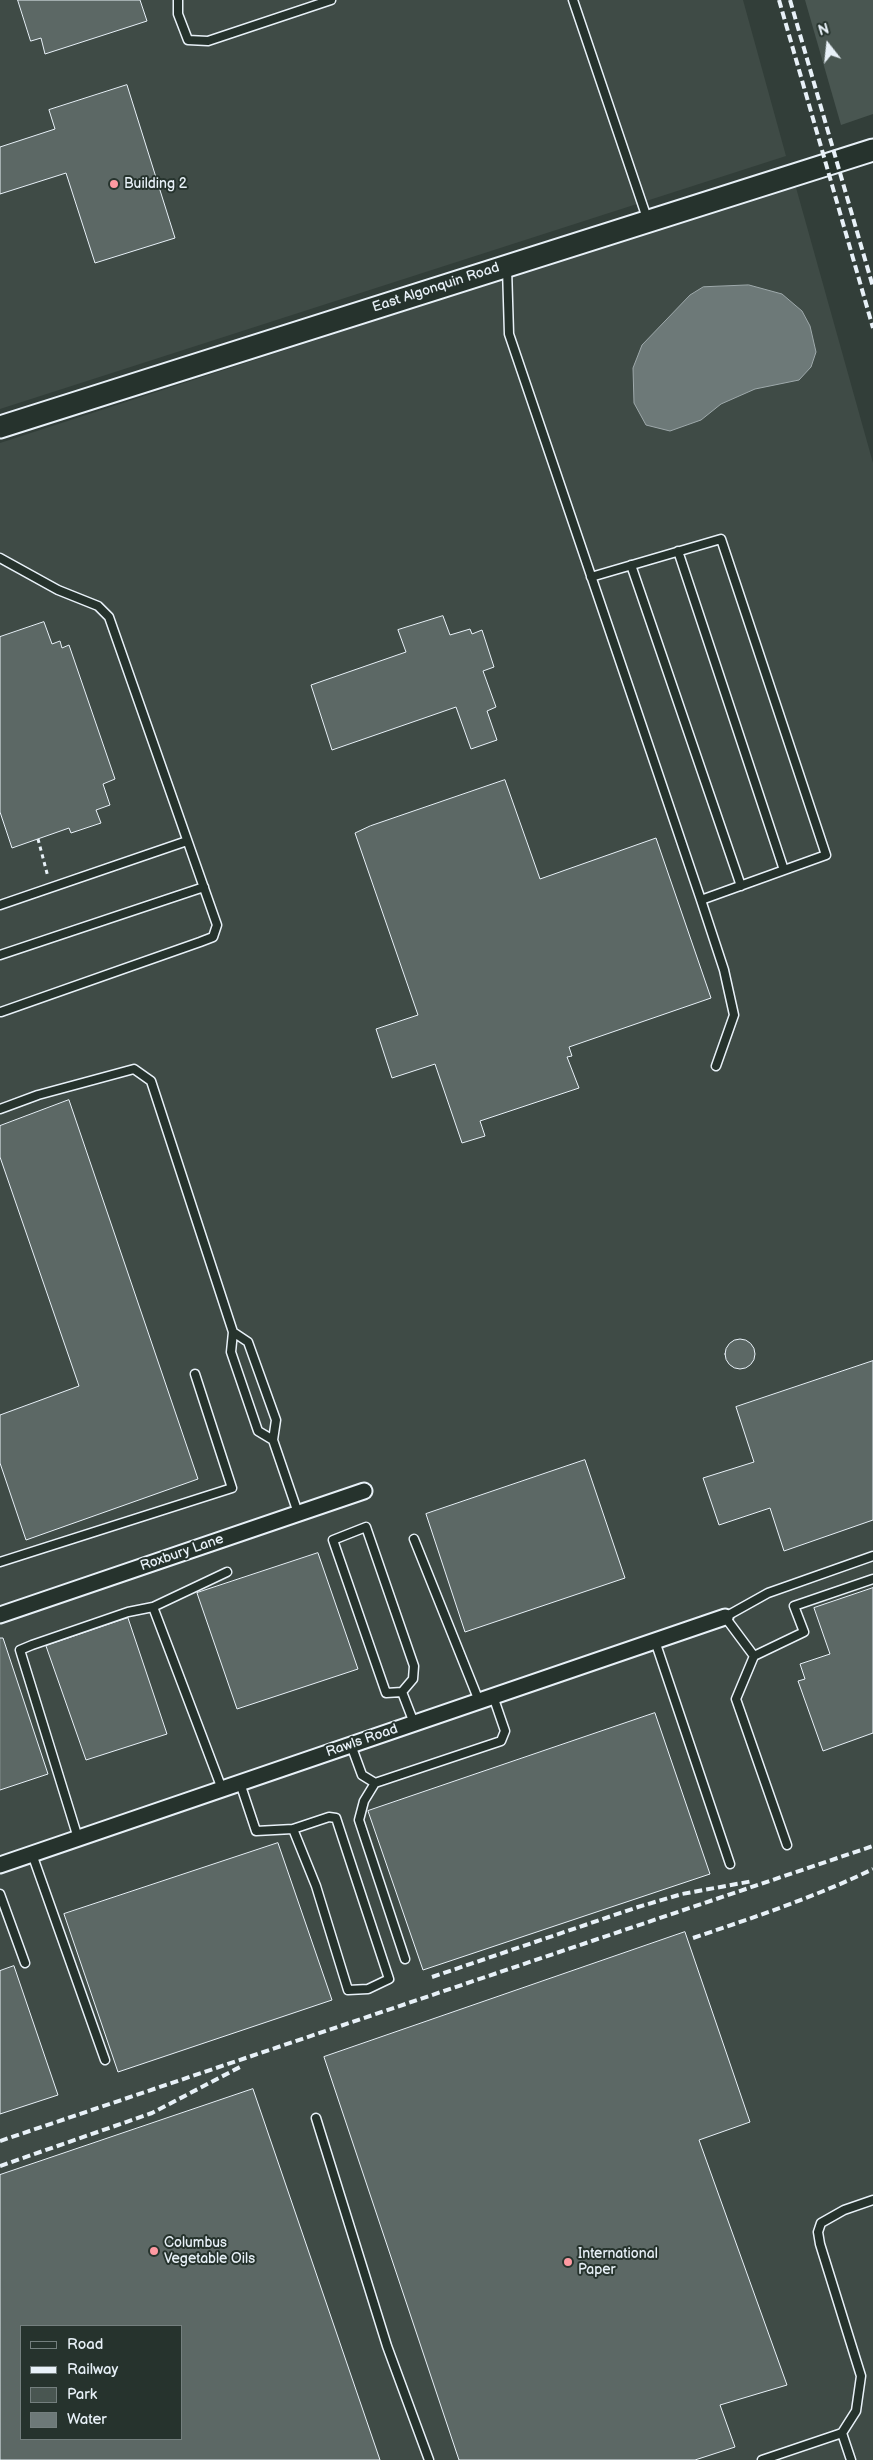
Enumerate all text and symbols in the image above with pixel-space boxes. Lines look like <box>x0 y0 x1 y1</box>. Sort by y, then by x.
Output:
north arrow <box>803 20 853 70</box>
text: N <box>816 20 831 40</box>
place label: Building 2 <box>124 176 187 192</box>
marker: Building 2 <box>108 178 120 190</box>
street label: East Algonquin Road <box>370 260 502 316</box>
street label: Roxbury Lane <box>138 1531 226 1575</box>
street label: Rawls Road <box>324 1721 400 1761</box>
place label: Columbus Vegetable Oils <box>164 2235 255 2268</box>
marker: Columbus Vegetable Oils <box>148 2245 160 2257</box>
place label: International Paper <box>578 2246 658 2278</box>
marker: International Paper <box>562 2256 574 2268</box>
legend <box>20 2325 182 2440</box>
text: Road <box>67 2335 103 2354</box>
text: Railway <box>67 2360 118 2379</box>
text: Park <box>67 2385 97 2404</box>
text: Water <box>67 2410 107 2429</box>

